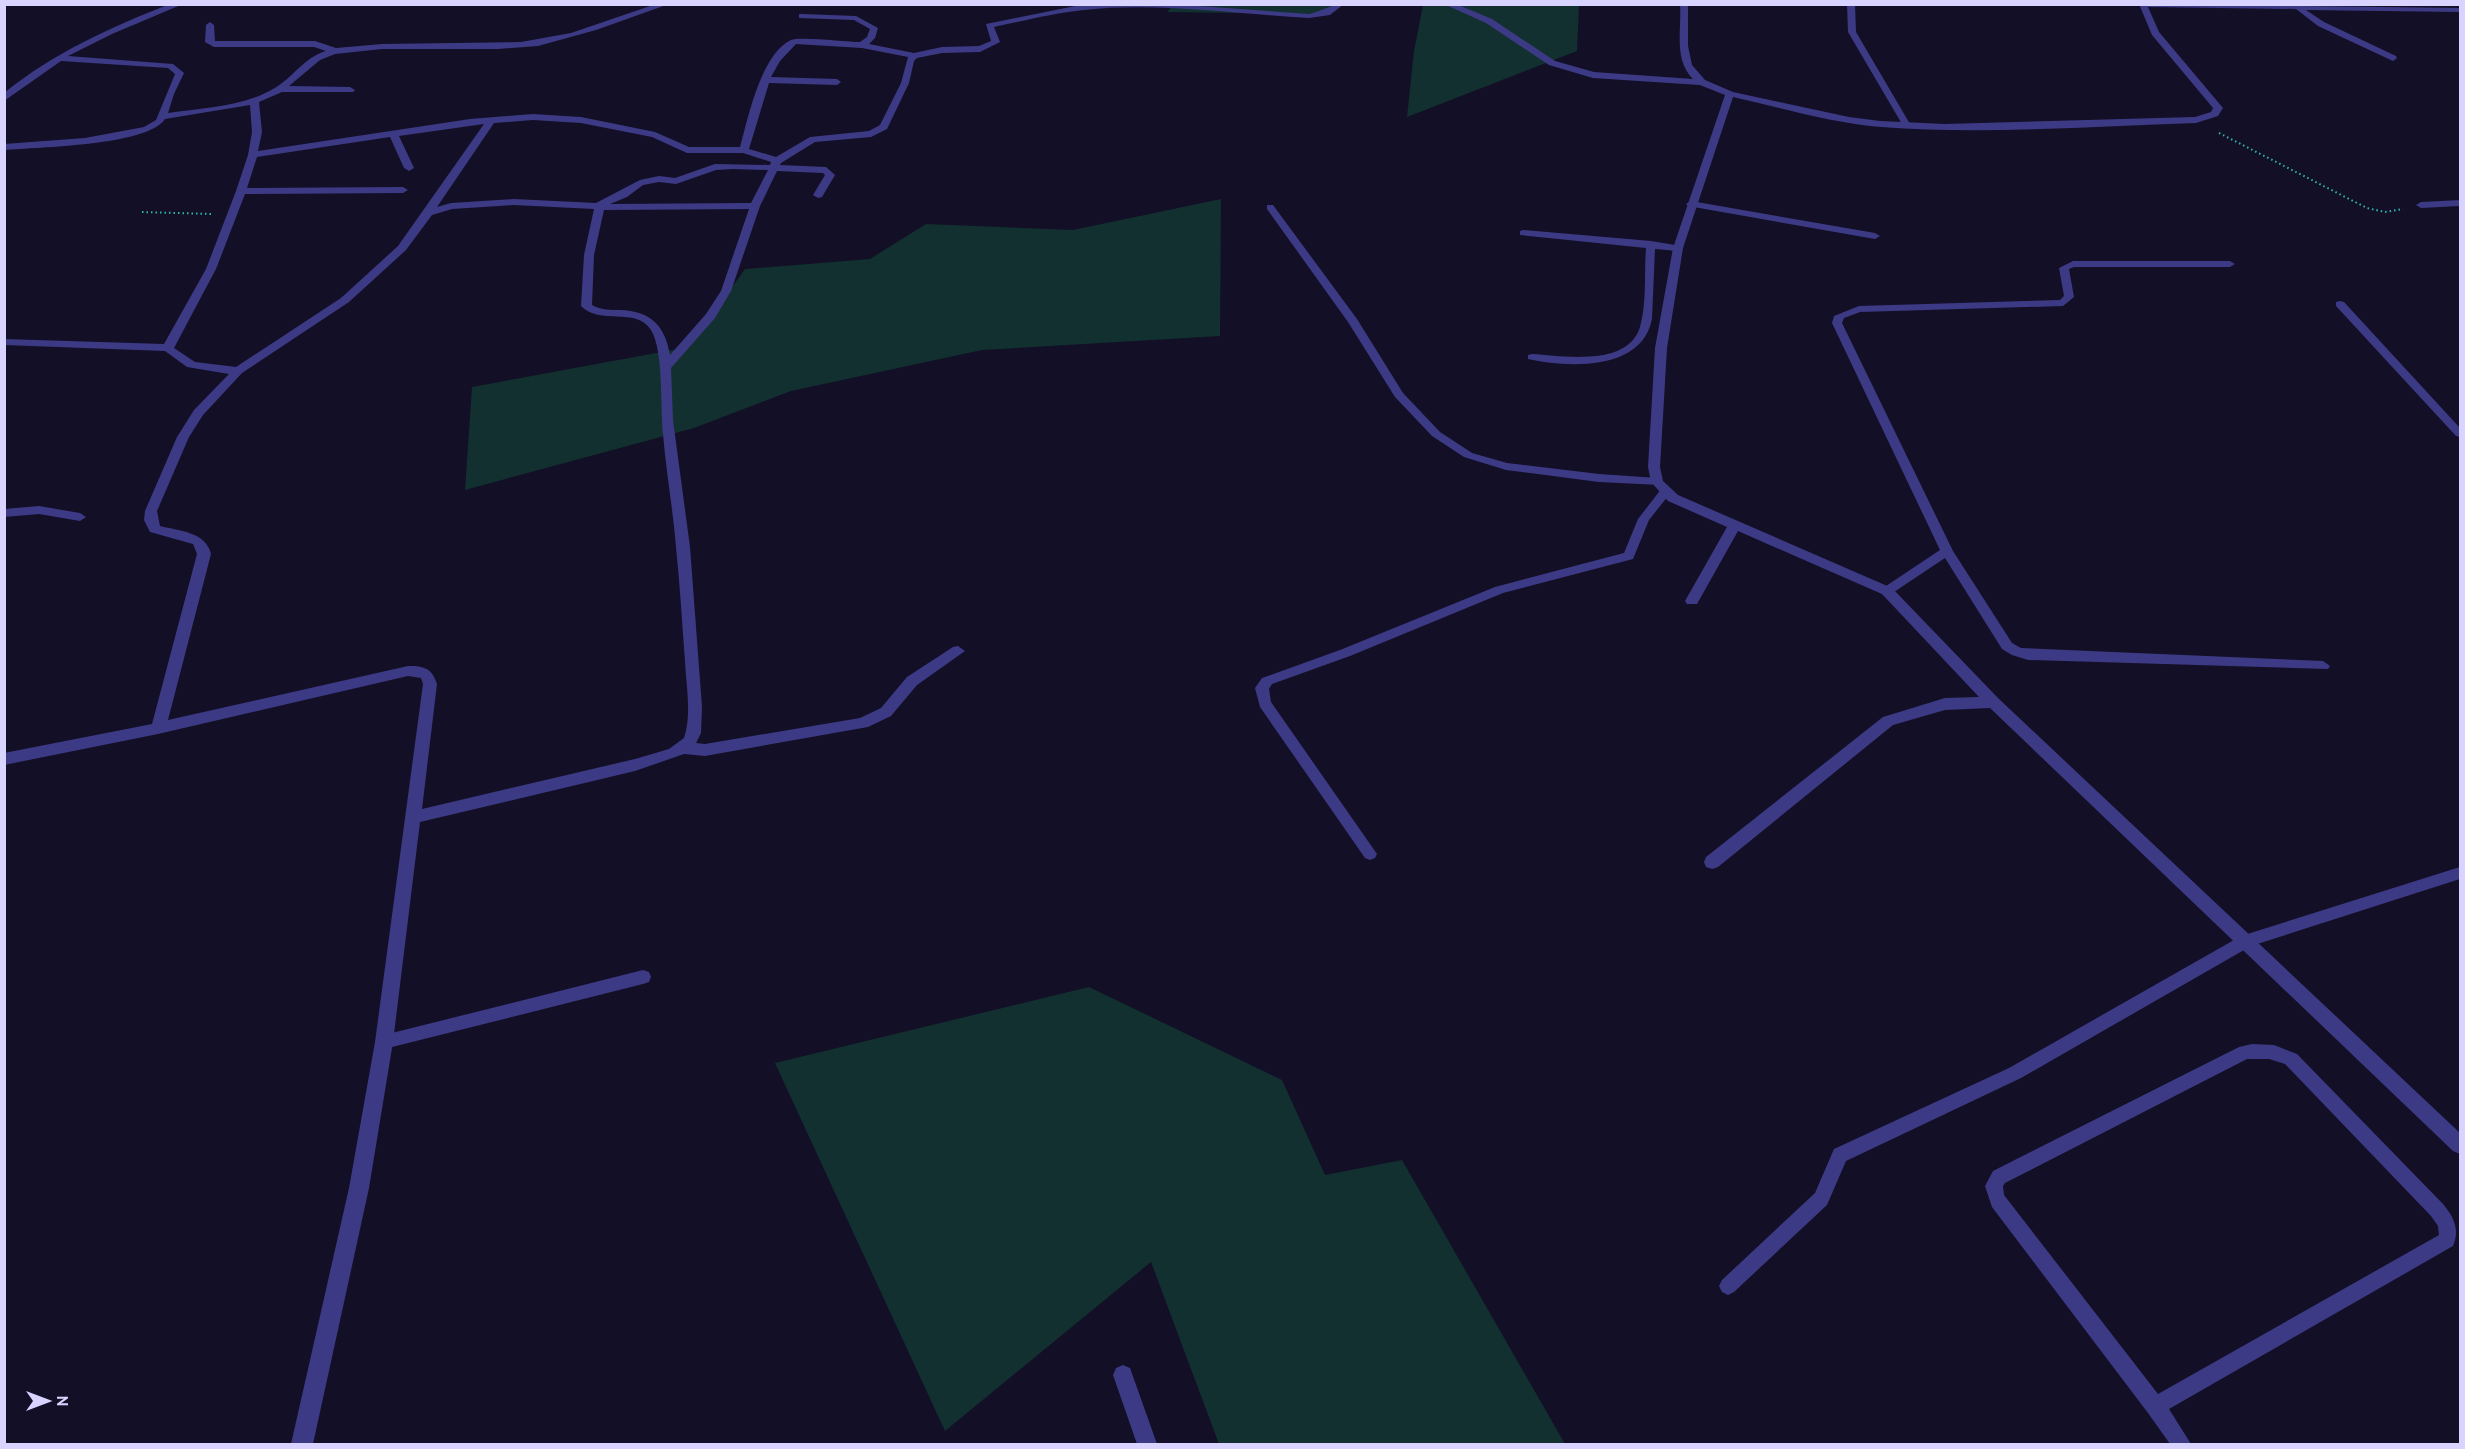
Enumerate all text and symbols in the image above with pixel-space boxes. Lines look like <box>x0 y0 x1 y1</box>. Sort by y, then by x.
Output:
north arrow <box>18 1371 78 1431</box>
text: N <box>53 1396 73 1406</box>

